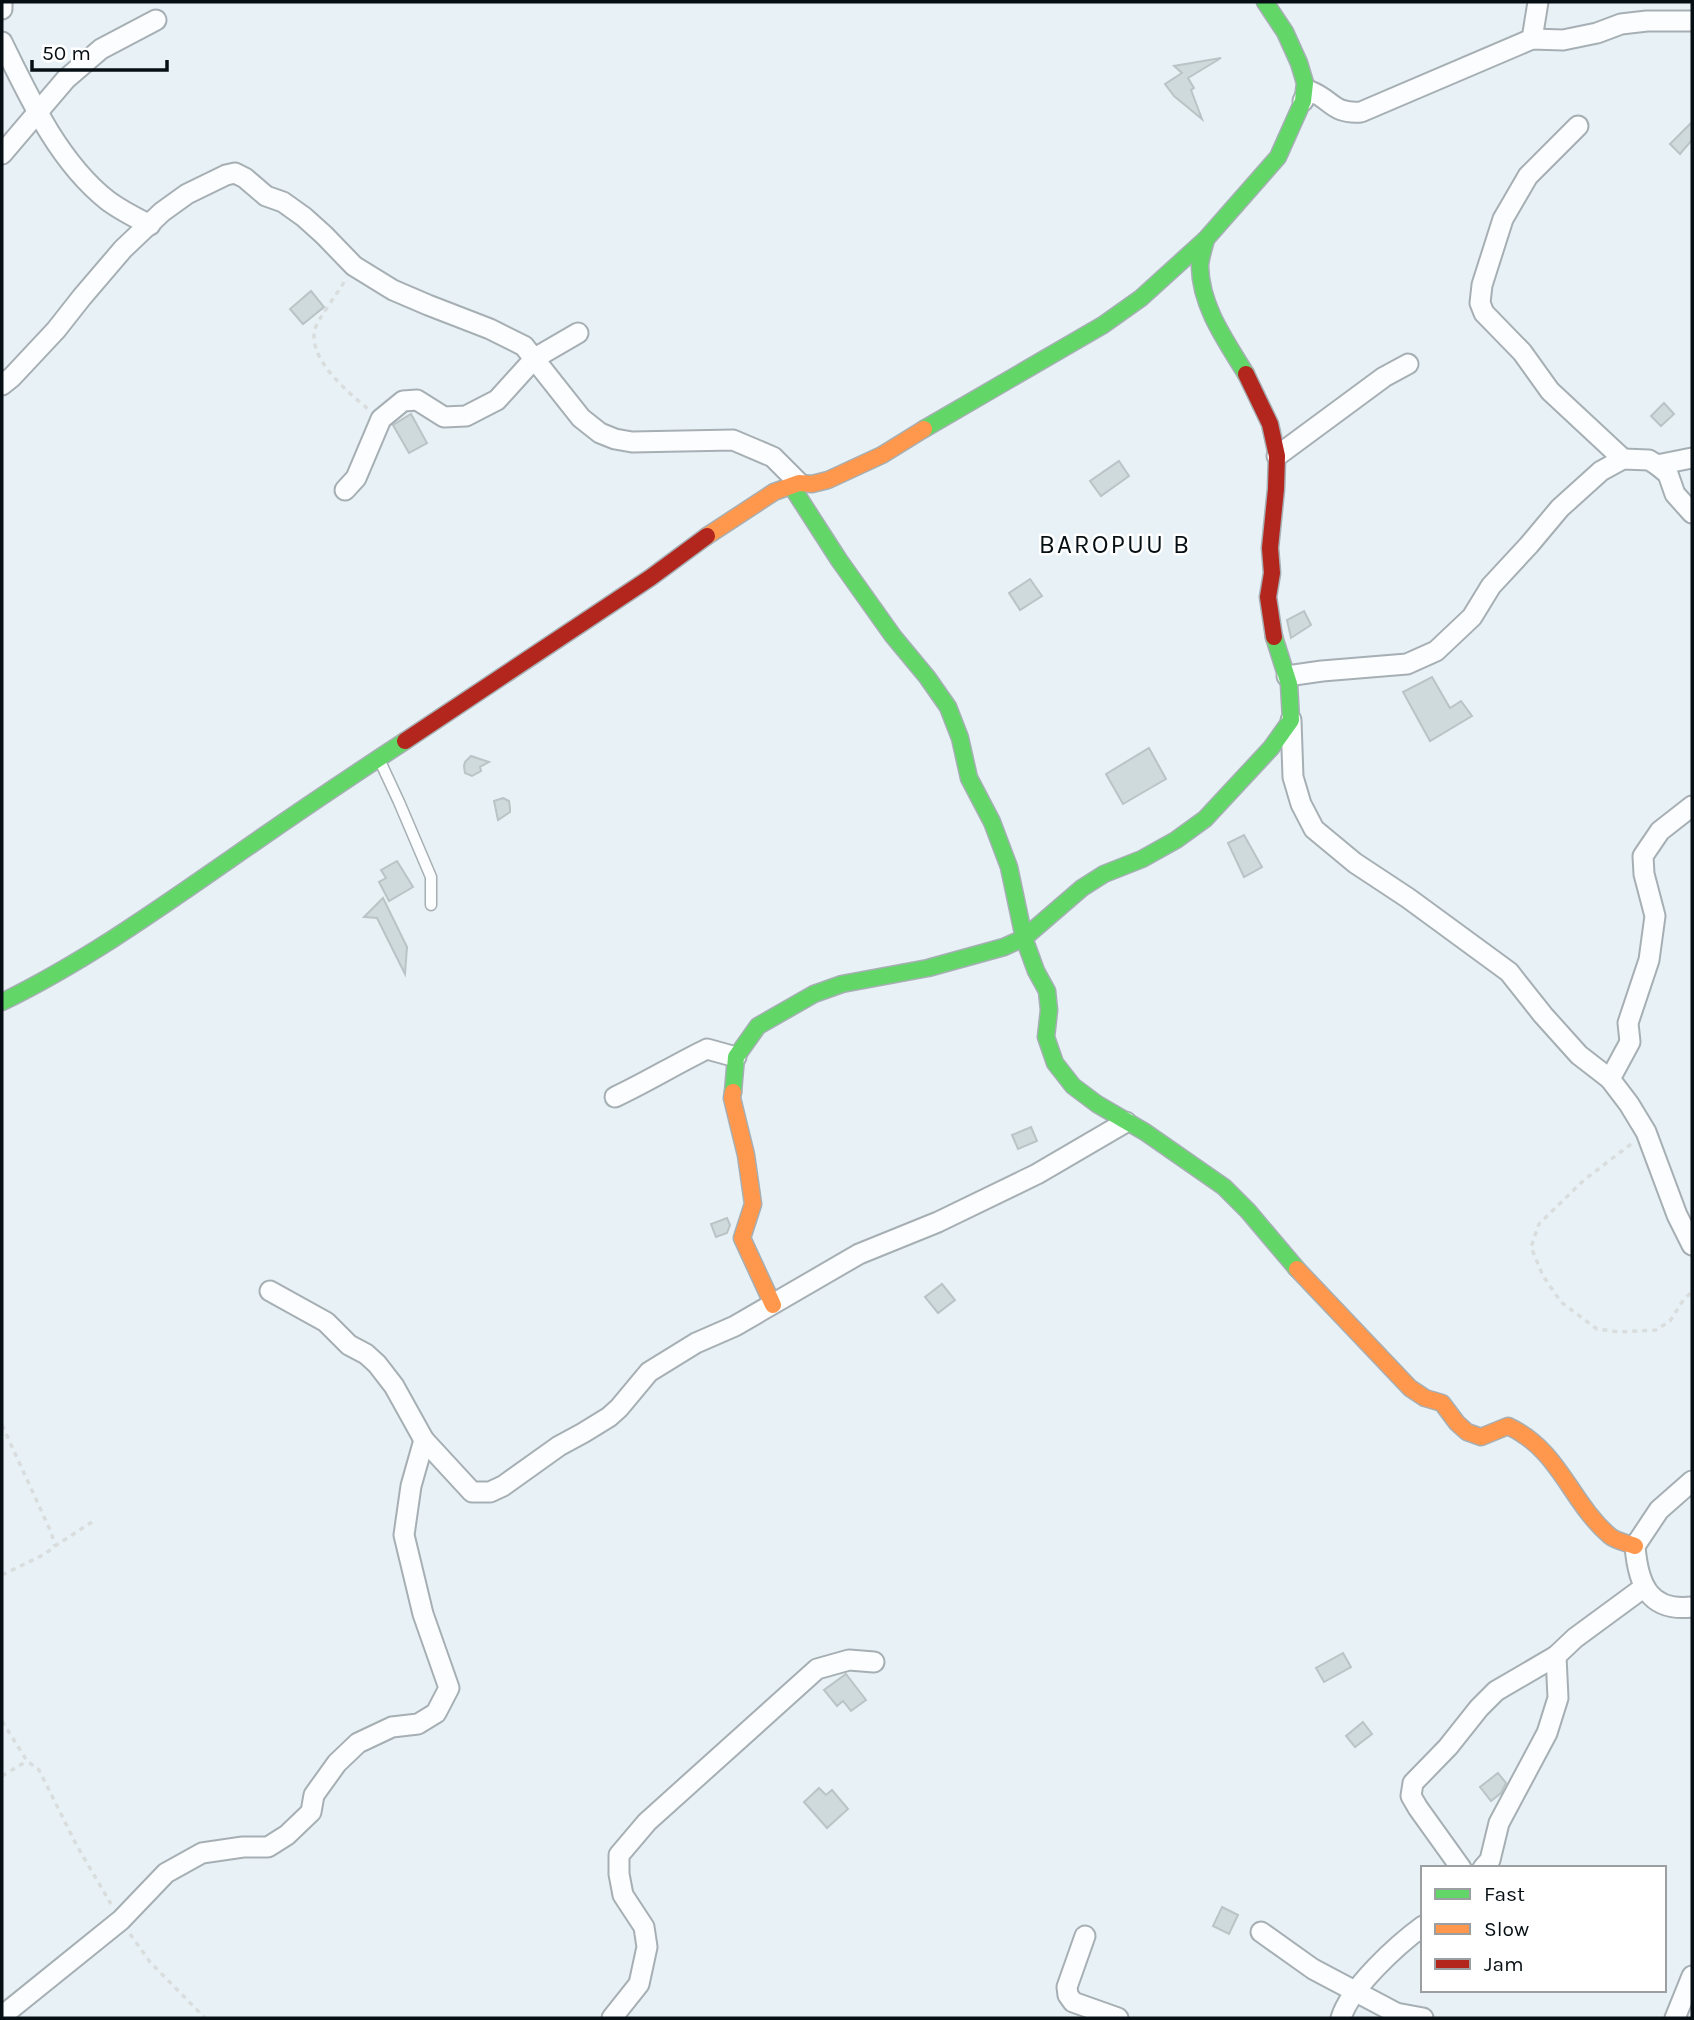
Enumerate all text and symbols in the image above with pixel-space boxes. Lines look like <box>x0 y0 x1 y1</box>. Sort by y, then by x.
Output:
scale bar <box>32 28 166 72</box>
text: 50 m <box>42 41 91 65</box>
district label: BAROPUU B <box>1039 529 1191 560</box>
legend <box>1421 1866 1666 1992</box>
text: Fast <box>1484 1882 1525 1906</box>
text: Slow <box>1484 1917 1529 1941</box>
text: Jam <box>1484 1952 1524 1976</box>

